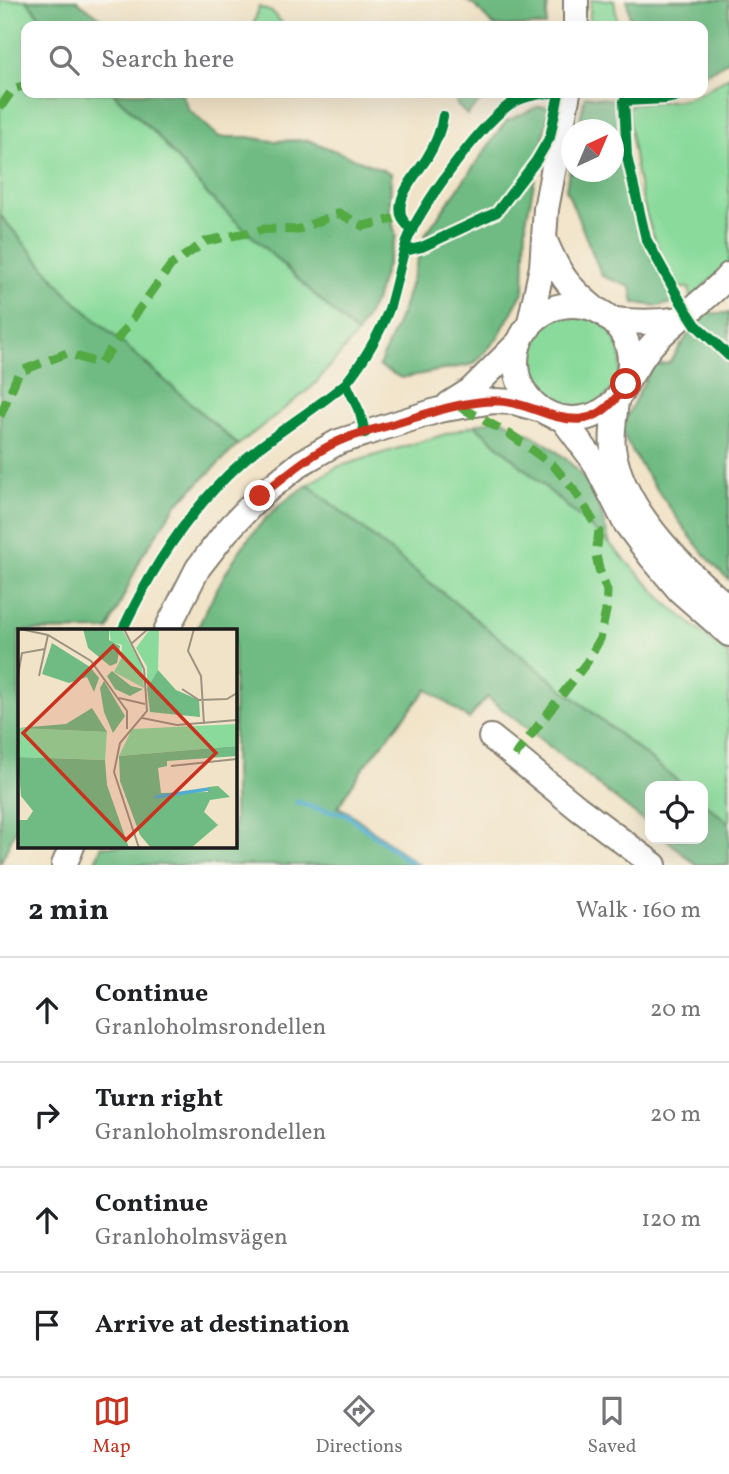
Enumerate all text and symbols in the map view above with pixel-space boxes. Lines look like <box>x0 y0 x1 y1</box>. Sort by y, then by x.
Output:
search box <box>21 21 708 98</box>
icon: search <box>45 41 83 79</box>
text: Search here <box>101 42 234 78</box>
north arrow <box>561 119 624 182</box>
route start <box>610 368 641 399</box>
route end <box>244 480 275 511</box>
inset map <box>18 629 236 848</box>
map controls <box>645 781 708 844</box>
button: locate <box>645 781 708 844</box>
text: 2 min <box>28 890 109 932</box>
text: Walk · 160 m <box>576 895 701 927</box>
text: Continue <box>95 976 208 1012</box>
icon: ahead <box>28 991 66 1029</box>
text: 20 m <box>650 994 701 1026</box>
text: Granloholmsrondellen <box>95 1012 326 1044</box>
text: Turn right <box>95 1081 223 1117</box>
icon: right <box>28 1096 66 1134</box>
text: 20 m <box>650 1099 701 1131</box>
text: Granloholmsrondellen <box>95 1117 326 1149</box>
text: Continue <box>95 1186 208 1222</box>
icon: ahead <box>28 1201 66 1239</box>
text: 120 m <box>641 1204 701 1236</box>
text: Granloholmsvägen <box>95 1222 288 1254</box>
icon: arrive <box>28 1306 66 1344</box>
text: Arrive at destination <box>95 1307 350 1343</box>
tab: Map <box>92 1392 131 1460</box>
tab: Directions <box>316 1392 403 1460</box>
tab: Saved <box>588 1392 636 1460</box>

